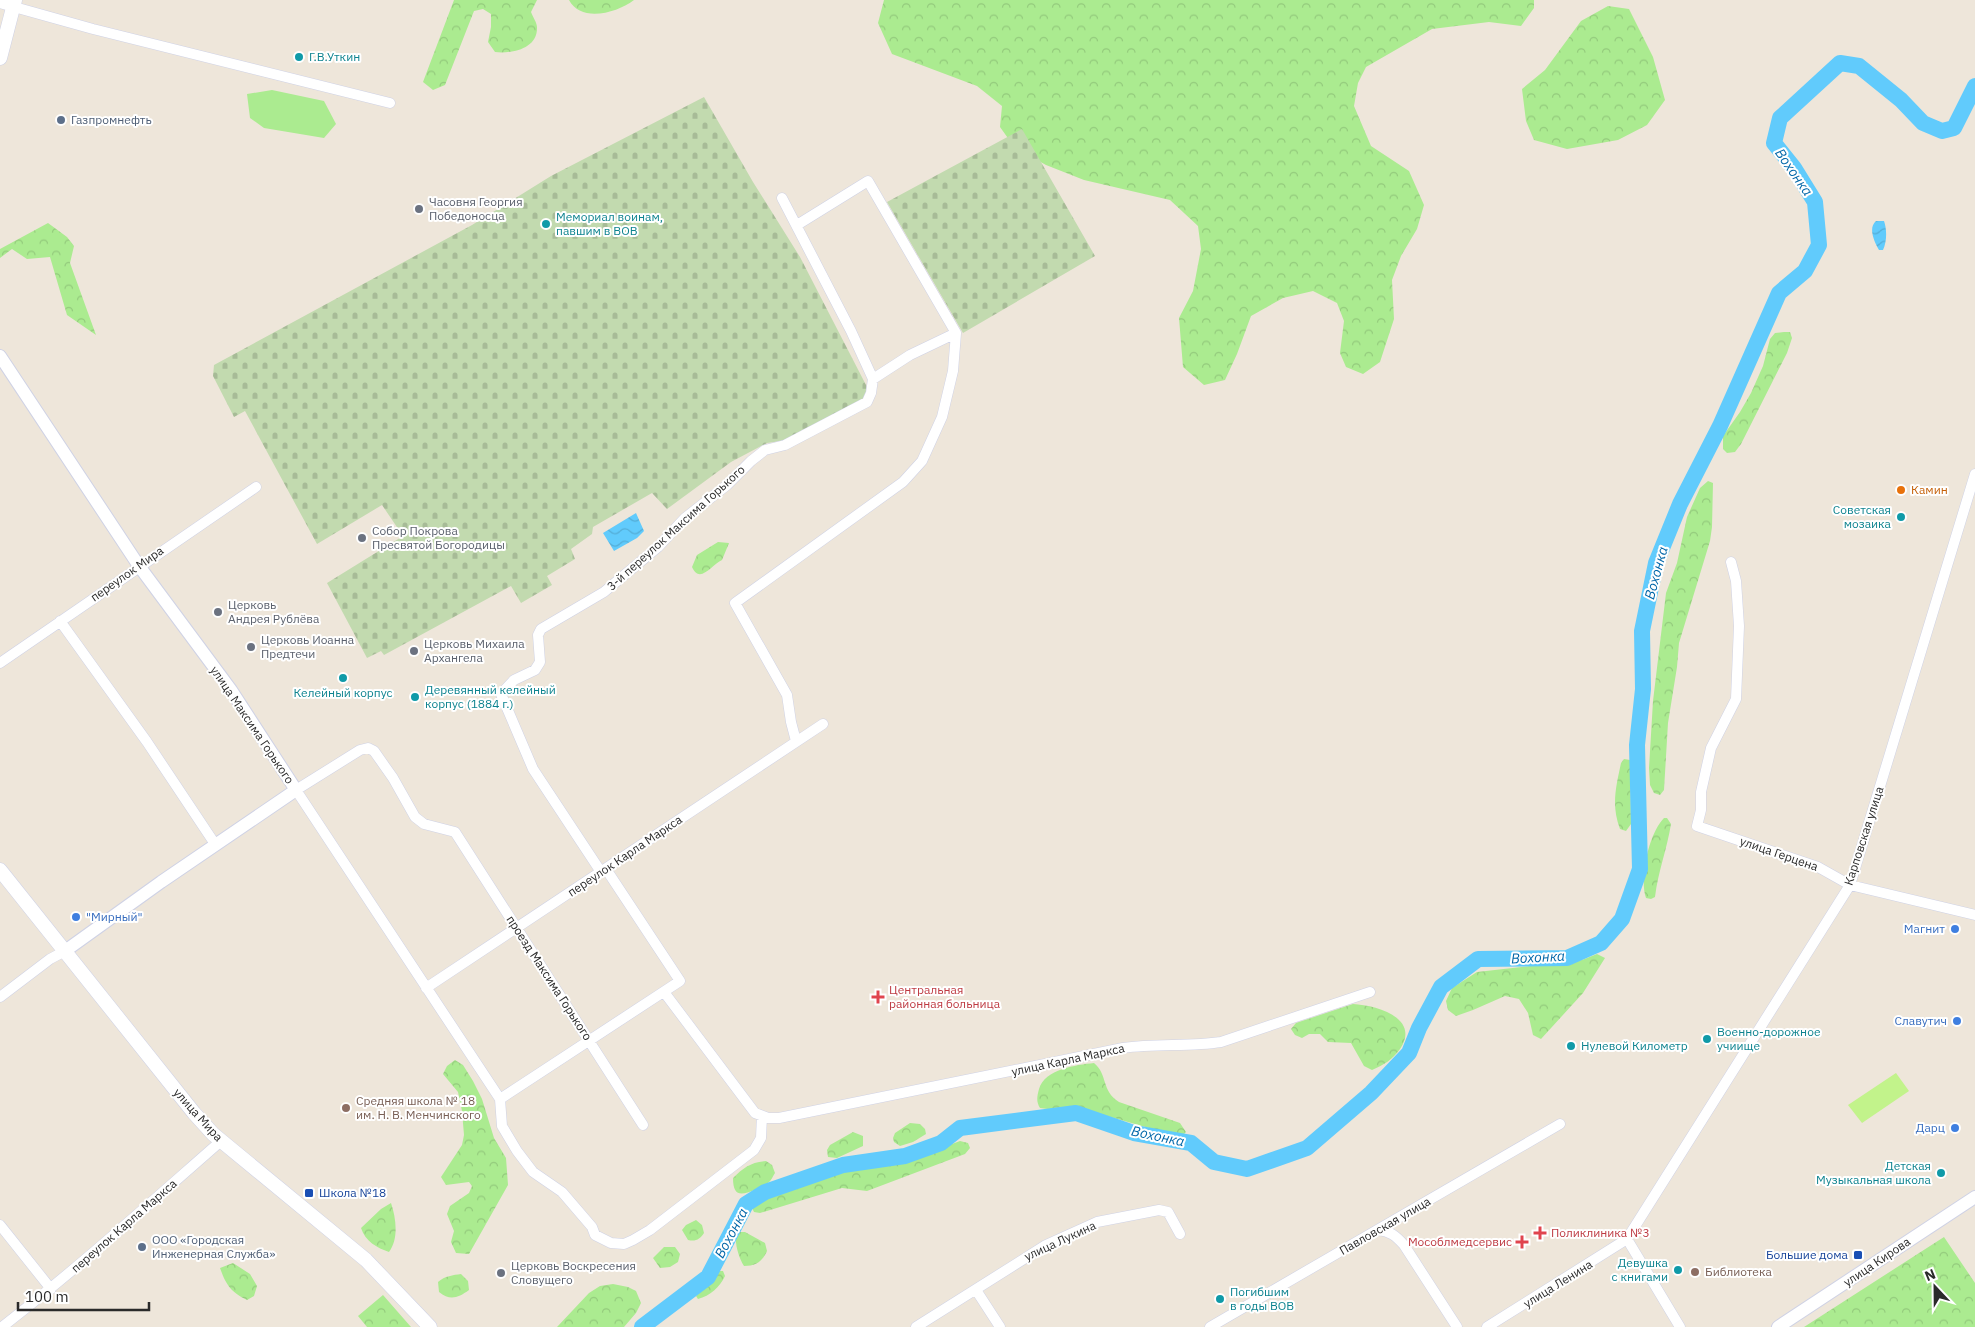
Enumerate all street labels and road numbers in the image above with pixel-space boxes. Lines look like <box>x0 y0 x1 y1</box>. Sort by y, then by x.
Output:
street label: 3-й переулок Максима Горького <box>604 462 748 594</box>
street label: переулок Мира <box>87 542 167 604</box>
street label: улица Максима Горького <box>207 663 298 787</box>
street label: Карповская улица <box>1840 784 1887 887</box>
street label: переулок Карла Маркса <box>565 811 685 900</box>
street label: улица Герцена <box>1738 833 1821 874</box>
street label: проезд Максима Горького <box>503 912 596 1043</box>
street label: улица Карла Маркса <box>1010 1040 1126 1079</box>
street label: улица Мира <box>171 1085 226 1145</box>
street label: переулок Карла Маркса <box>68 1175 180 1276</box>
street label: Павловская улица <box>1336 1193 1434 1258</box>
street label: улица Лукина <box>1022 1217 1099 1264</box>
street label: улица Кирова <box>1840 1233 1914 1290</box>
street label: улица Ленина <box>1520 1256 1595 1311</box>

